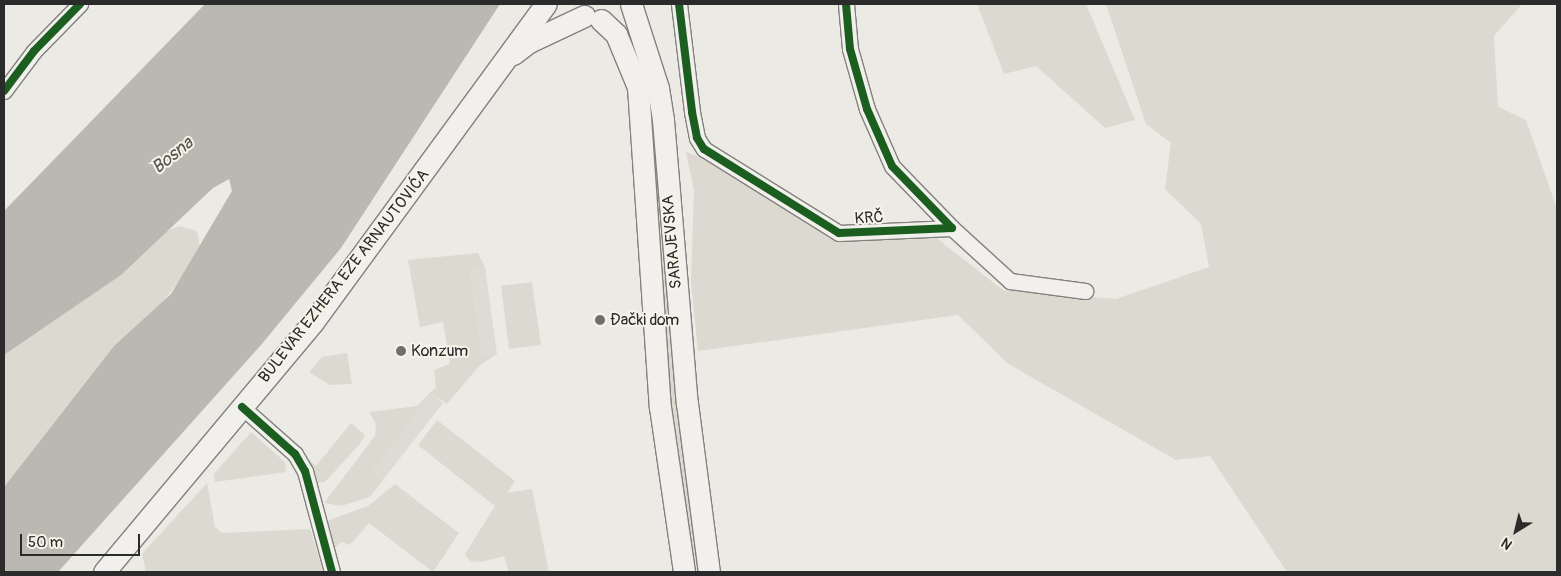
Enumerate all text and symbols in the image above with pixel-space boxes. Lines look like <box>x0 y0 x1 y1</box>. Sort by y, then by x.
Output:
water label: Bosna <box>148 133 198 179</box>
street label: BULEVAR EZHERA EZE ARNAUTOVIĆA <box>255 166 433 386</box>
street label: SARAJEVSKA <box>658 194 686 290</box>
street label: KRČ <box>854 208 884 228</box>
place label: Đački dom <box>610 310 679 330</box>
marker: Đački dom <box>594 314 606 326</box>
place label: Konzum <box>411 341 468 361</box>
marker: Konzum <box>395 345 407 357</box>
north arrow <box>1491 506 1541 556</box>
scale bar <box>22 524 142 556</box>
text: 50 m <box>28 533 63 552</box>
text: N <box>1498 534 1516 553</box>

